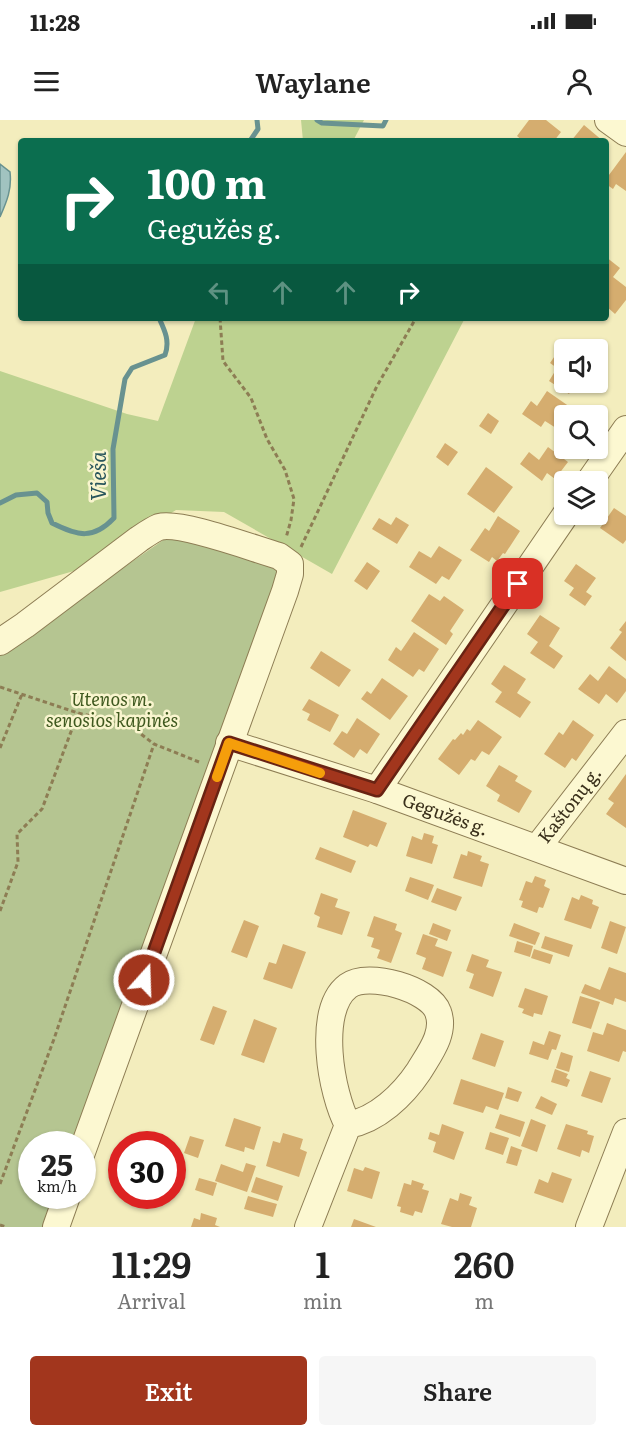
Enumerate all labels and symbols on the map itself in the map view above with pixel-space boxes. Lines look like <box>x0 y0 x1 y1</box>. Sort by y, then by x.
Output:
water label: Vieša <box>82 451 112 501</box>
pin <box>492 558 543 609</box>
park label: Utenos m. senosios kapinės <box>46 685 178 733</box>
street label: Kaštonų g. <box>530 760 607 848</box>
street label: Gegužės g. <box>399 785 493 842</box>
position arrow <box>112 948 176 1012</box>
speed limit sign: 30 <box>108 1131 186 1209</box>

